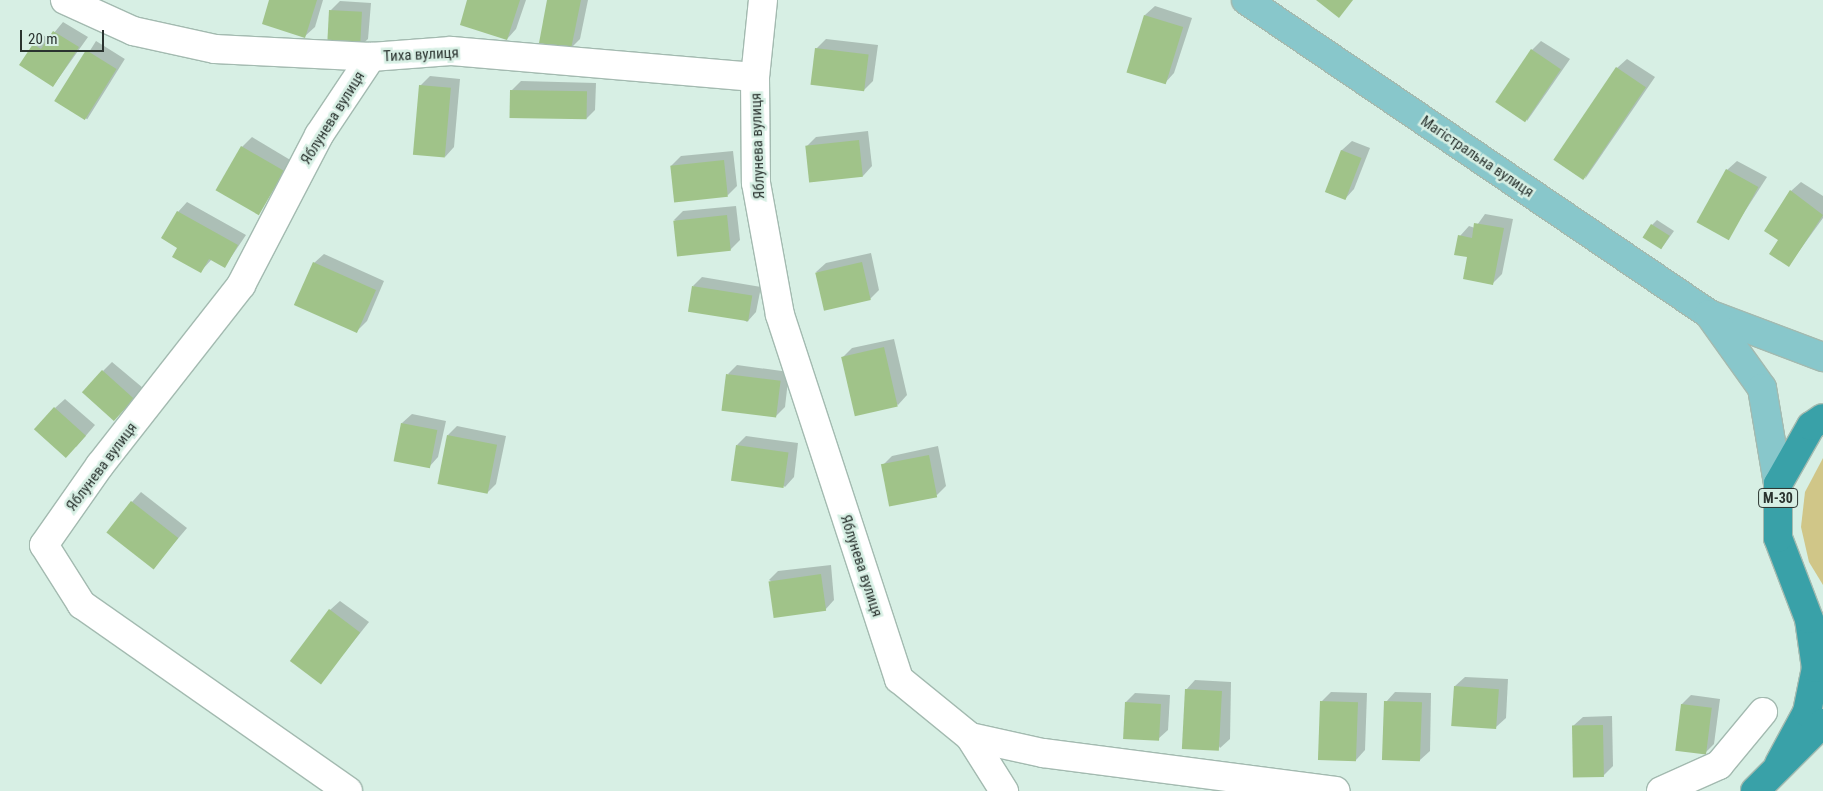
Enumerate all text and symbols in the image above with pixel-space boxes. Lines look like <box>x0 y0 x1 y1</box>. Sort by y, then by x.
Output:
scale bar <box>22 20 106 52</box>
text: 20 m <box>28 30 58 48</box>
street label: Тиха вулиця <box>383 44 459 66</box>
street label: Яблунева вулиця <box>297 68 369 168</box>
street label: Яблунева вулиця <box>747 93 769 199</box>
street label: Магістральна вулиця <box>1417 113 1537 201</box>
street label: Яблунева вулиця <box>63 419 141 515</box>
road number: М-30 <box>1758 486 1798 509</box>
street label: Яблунева вулиця <box>836 513 886 619</box>

